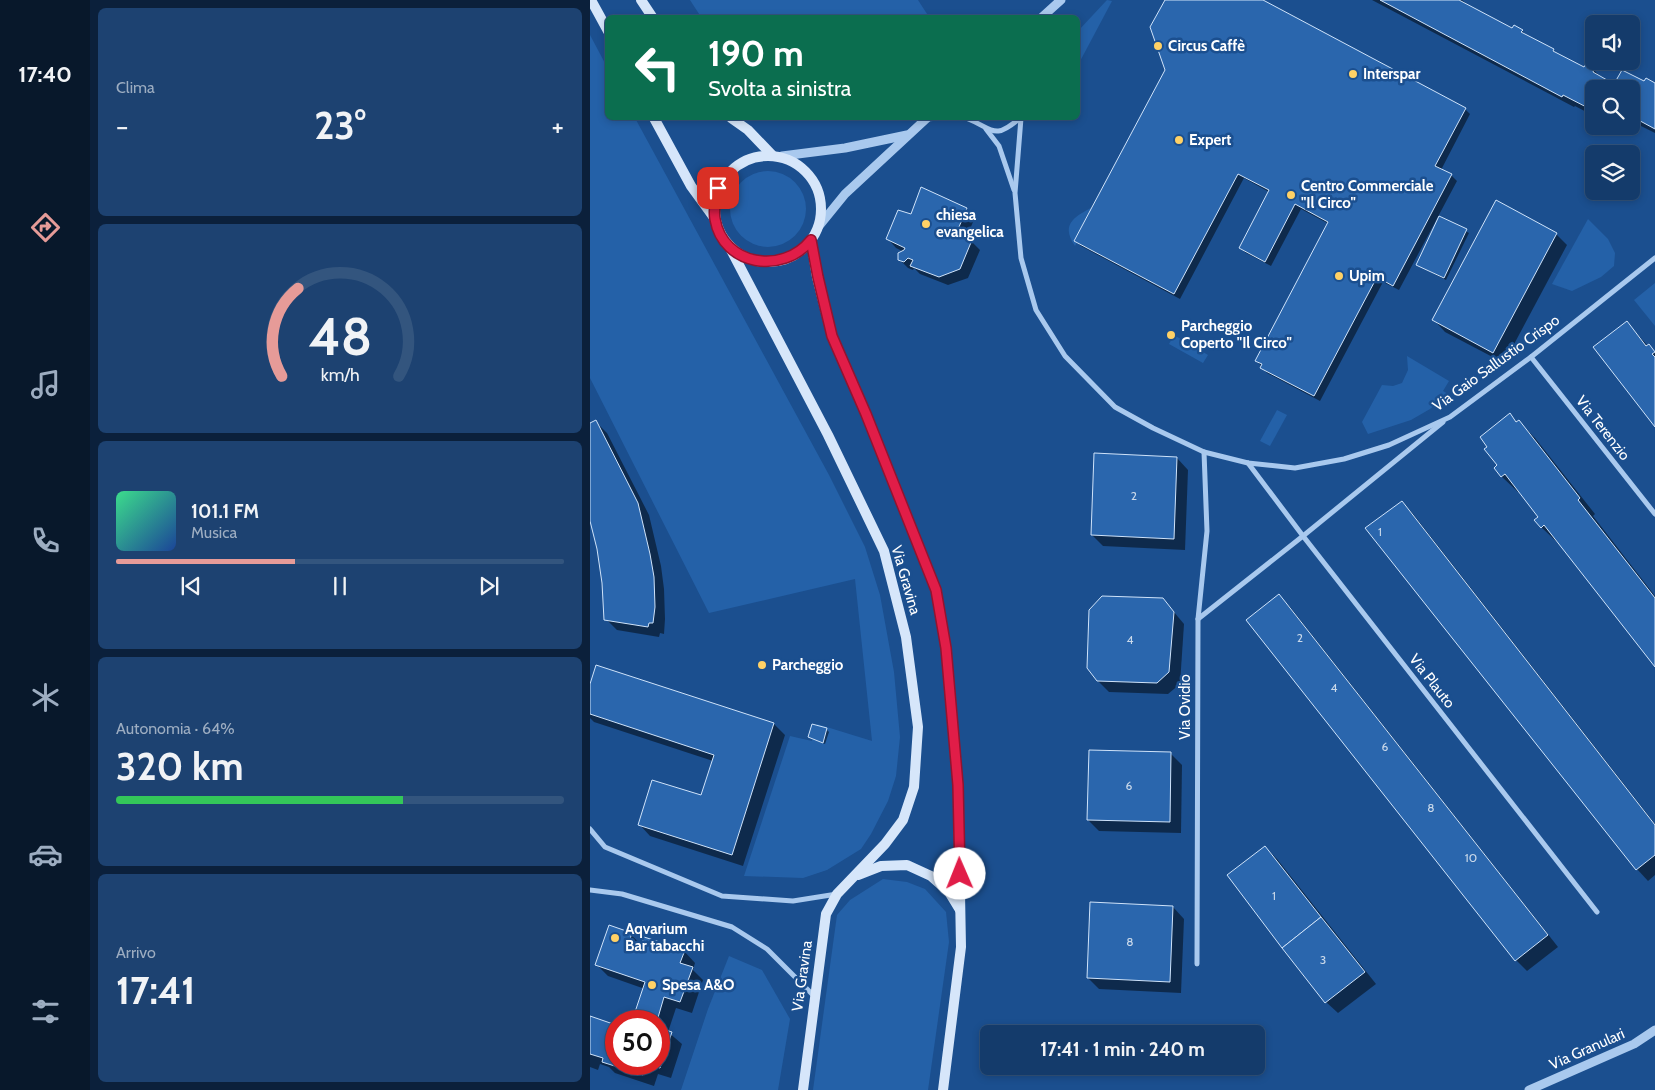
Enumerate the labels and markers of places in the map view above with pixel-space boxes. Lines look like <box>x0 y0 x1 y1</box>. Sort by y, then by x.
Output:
place label: Circus Caffè <box>1168 37 1245 55</box>
marker: Circus Caffè <box>1152 40 1164 52</box>
place label: Interspar <box>1363 65 1421 83</box>
marker: Interspar <box>1347 68 1359 80</box>
place label: Expert <box>1189 131 1231 149</box>
marker: Expert <box>1173 134 1185 146</box>
pin <box>697 167 739 209</box>
place label: Centro Commerciale "Il Circo" <box>1301 177 1434 212</box>
marker: Centro Commerciale "Il Circo" <box>1285 189 1297 201</box>
place label: chiesa evangelica <box>936 206 1004 241</box>
marker: chiesa evangelica <box>920 218 932 230</box>
place label: Upim <box>1349 267 1385 285</box>
marker: Upim <box>1333 270 1345 282</box>
place label: Parcheggio Coperto "Il Circo" <box>1181 317 1292 352</box>
marker: Parcheggio Coperto "Il Circo" <box>1165 329 1177 341</box>
place label: Parcheggio <box>772 656 844 674</box>
marker: Parcheggio <box>756 659 768 671</box>
place label: Aqvarium Bar tabacchi <box>625 920 704 955</box>
marker: Aqvarium Bar tabacchi <box>609 932 621 944</box>
place label: Spesa A&O <box>662 976 734 994</box>
marker: Spesa A&O <box>646 979 658 991</box>

